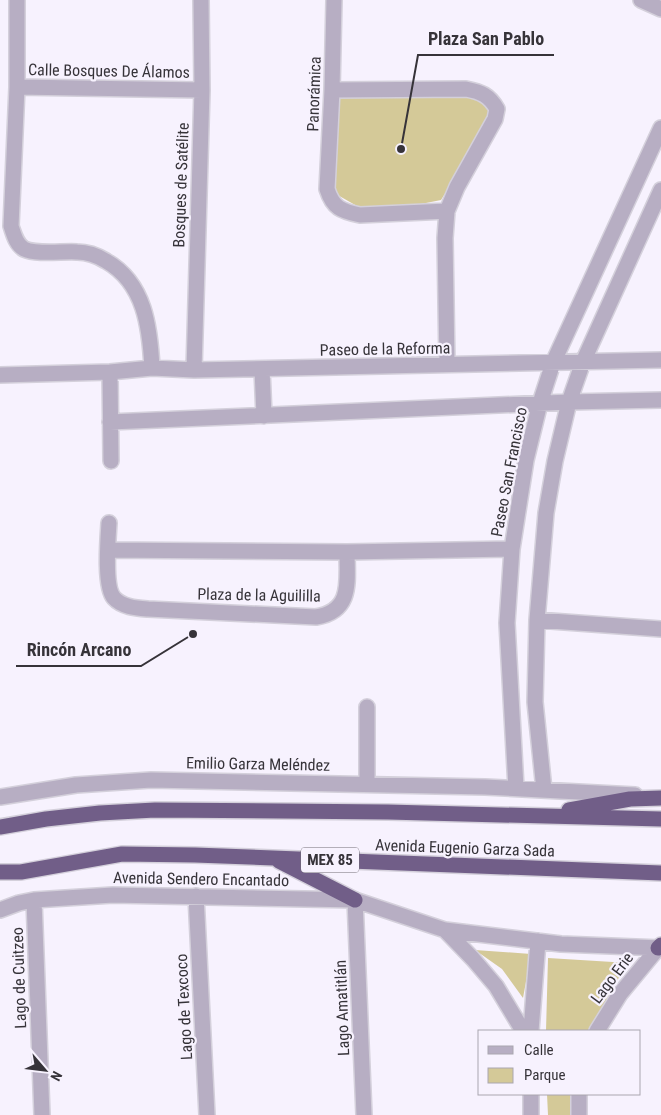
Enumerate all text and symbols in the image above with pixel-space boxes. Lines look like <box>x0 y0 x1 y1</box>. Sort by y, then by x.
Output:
callout: Plaza San Pablo <box>418 22 554 55</box>
text: Plaza San Pablo <box>428 28 544 49</box>
street label: Panorámica <box>303 56 325 132</box>
street label: Calle Bosques De Álamos <box>28 60 190 82</box>
street label: Bosques de Satélite <box>169 122 193 248</box>
street label: Paseo de la Reforma <box>319 338 451 360</box>
street label: Paseo San Francisco <box>487 406 531 538</box>
street label: Plaza de la Aguililla <box>197 584 321 606</box>
callout: Rincón Arcano <box>16 633 141 666</box>
text: Rincón Arcano <box>27 639 131 660</box>
street label: Emilio Garza Meléndez <box>186 753 330 775</box>
street label: Avenida Eugenio Garza Sada <box>375 835 555 861</box>
road number: MEX 85 <box>301 848 359 872</box>
street label: Avenida Sendero Encantado <box>113 868 289 890</box>
street label: Lago de Cuitzeo <box>8 927 30 1029</box>
street label: Lago Erie <box>587 949 637 1007</box>
street label: Lago de Texcoco <box>172 953 196 1061</box>
street label: Lago Amatitlán <box>331 960 353 1056</box>
legend <box>478 1030 641 1095</box>
text: Calle <box>524 1041 554 1059</box>
north arrow <box>20 1045 70 1095</box>
text: Parque <box>524 1066 566 1084</box>
text: N <box>47 1069 66 1084</box>

